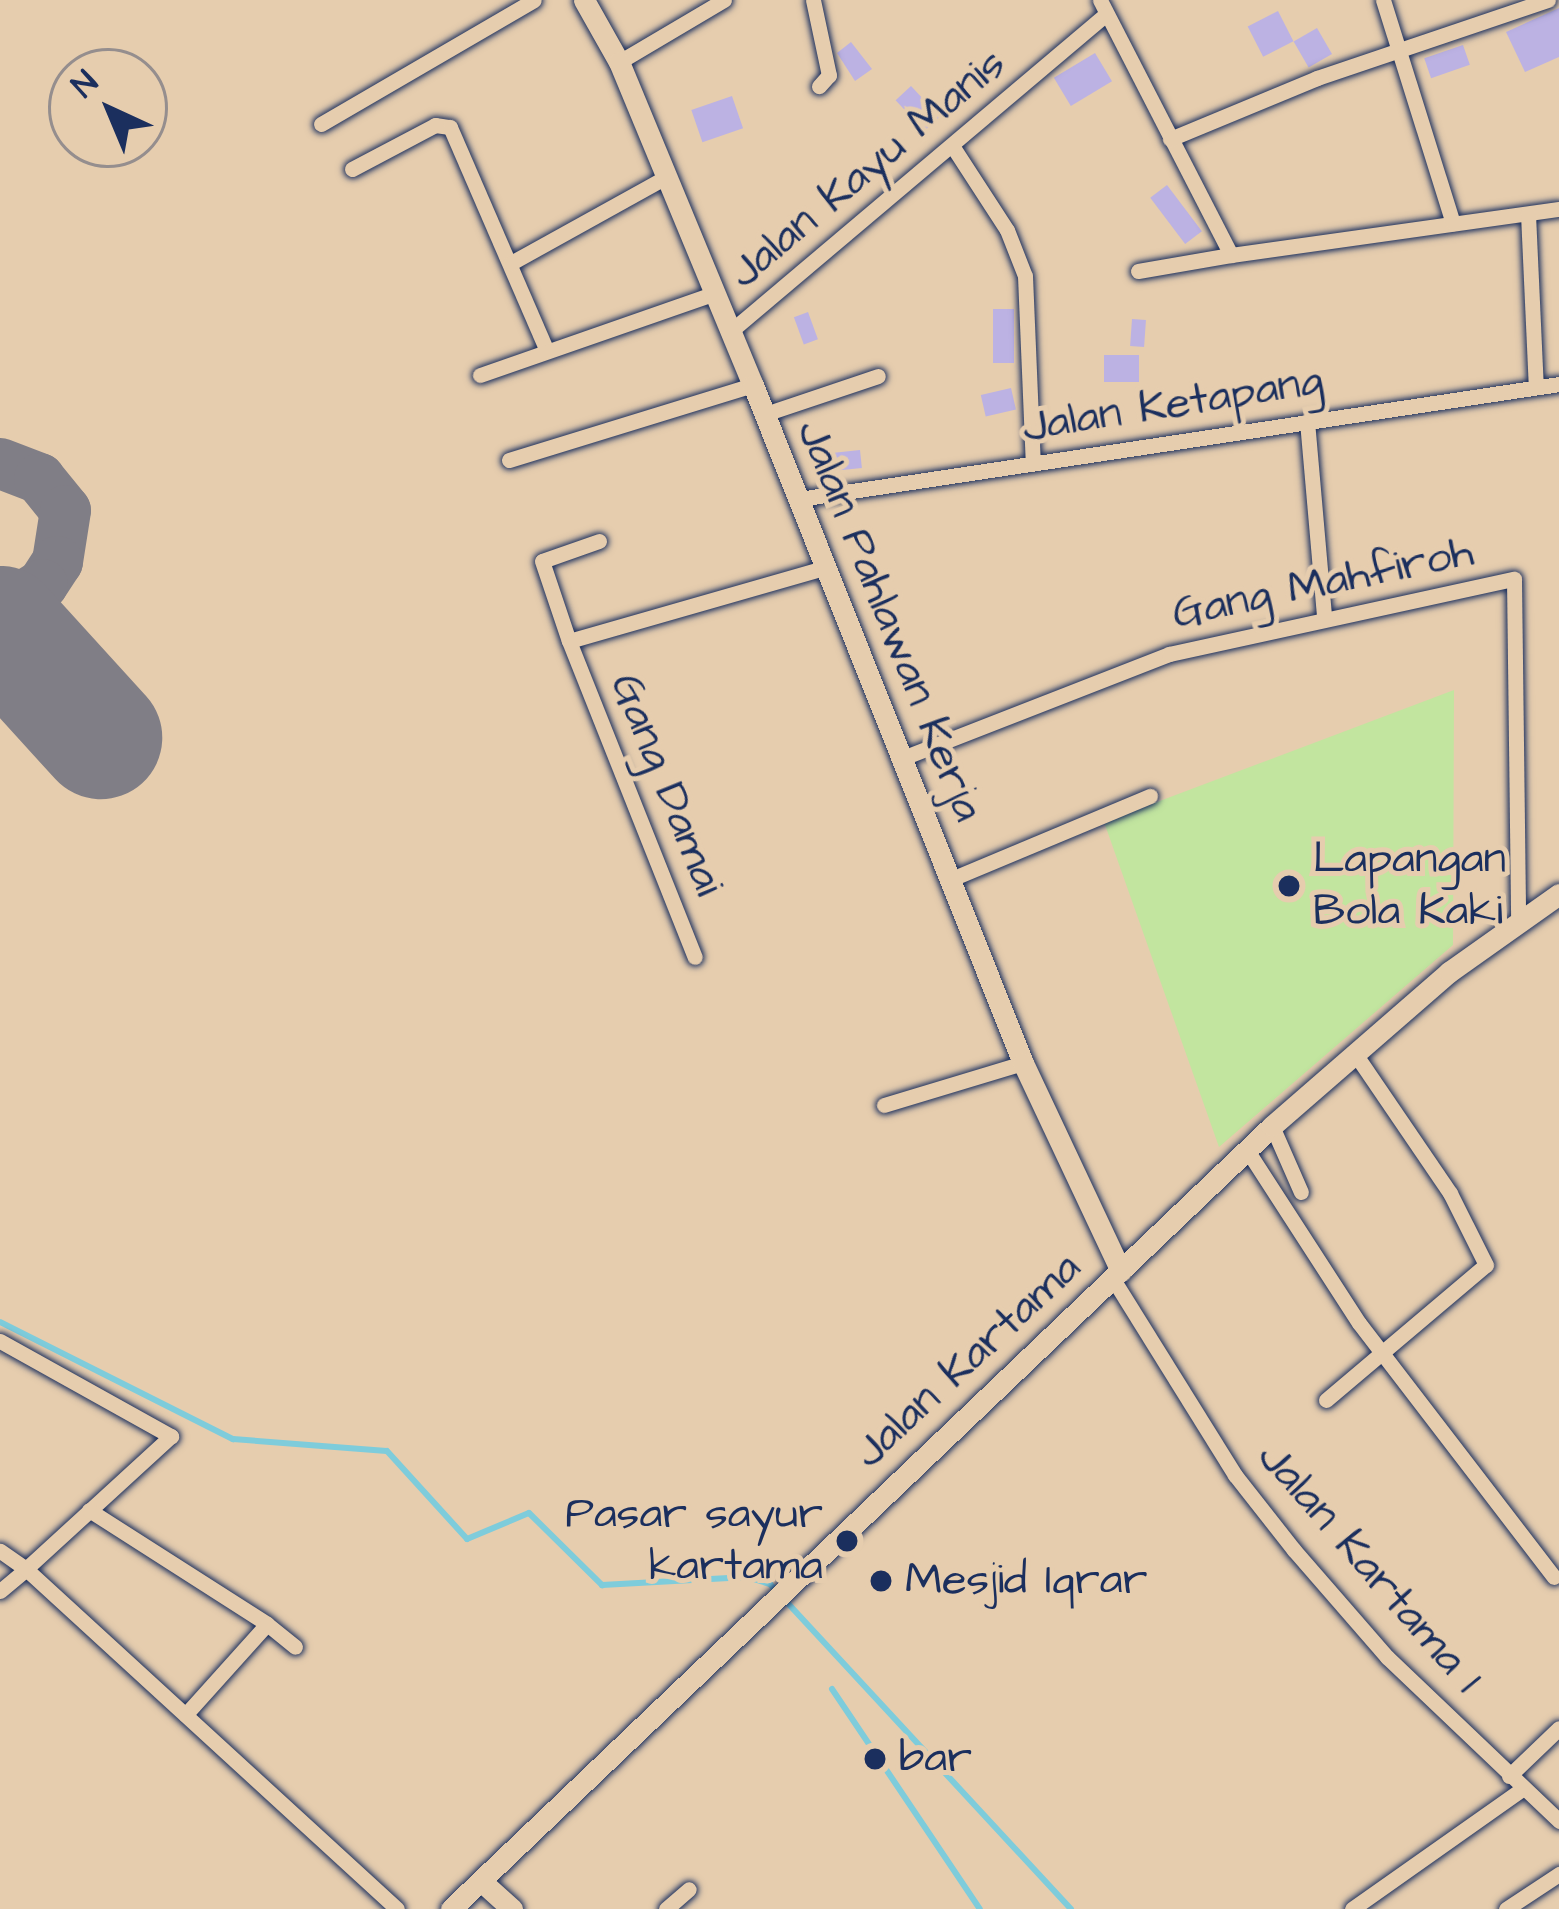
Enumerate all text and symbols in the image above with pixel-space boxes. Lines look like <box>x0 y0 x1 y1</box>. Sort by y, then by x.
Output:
street label: Jalan Kayu Manis <box>719 37 1017 301</box>
north arrow <box>48 48 168 168</box>
text: N <box>62 61 108 108</box>
street label: Jalan Ketapang <box>1019 355 1327 455</box>
street label: Jalan Pahlawan Kerja <box>784 412 994 830</box>
street label: Gang Mahfiroh <box>1168 526 1478 642</box>
street label: Gang Damai <box>597 666 735 904</box>
place label: Lapangan Bola Kaki <box>1313 833 1506 939</box>
marker: Lapangan Bola Kaki <box>1276 873 1302 899</box>
street label: Jalan Kartama <box>843 1242 1093 1480</box>
street label: Jalan Kartama 1 <box>1245 1431 1493 1705</box>
place label: Pasar sayur kartama <box>565 1488 823 1594</box>
marker: Pasar sayur kartama <box>834 1528 860 1554</box>
place label: Mesjid Iqrar <box>905 1554 1148 1608</box>
marker: Mesjid Iqrar <box>868 1568 894 1594</box>
place label: bar <box>899 1732 972 1786</box>
marker: bar <box>862 1746 888 1772</box>

